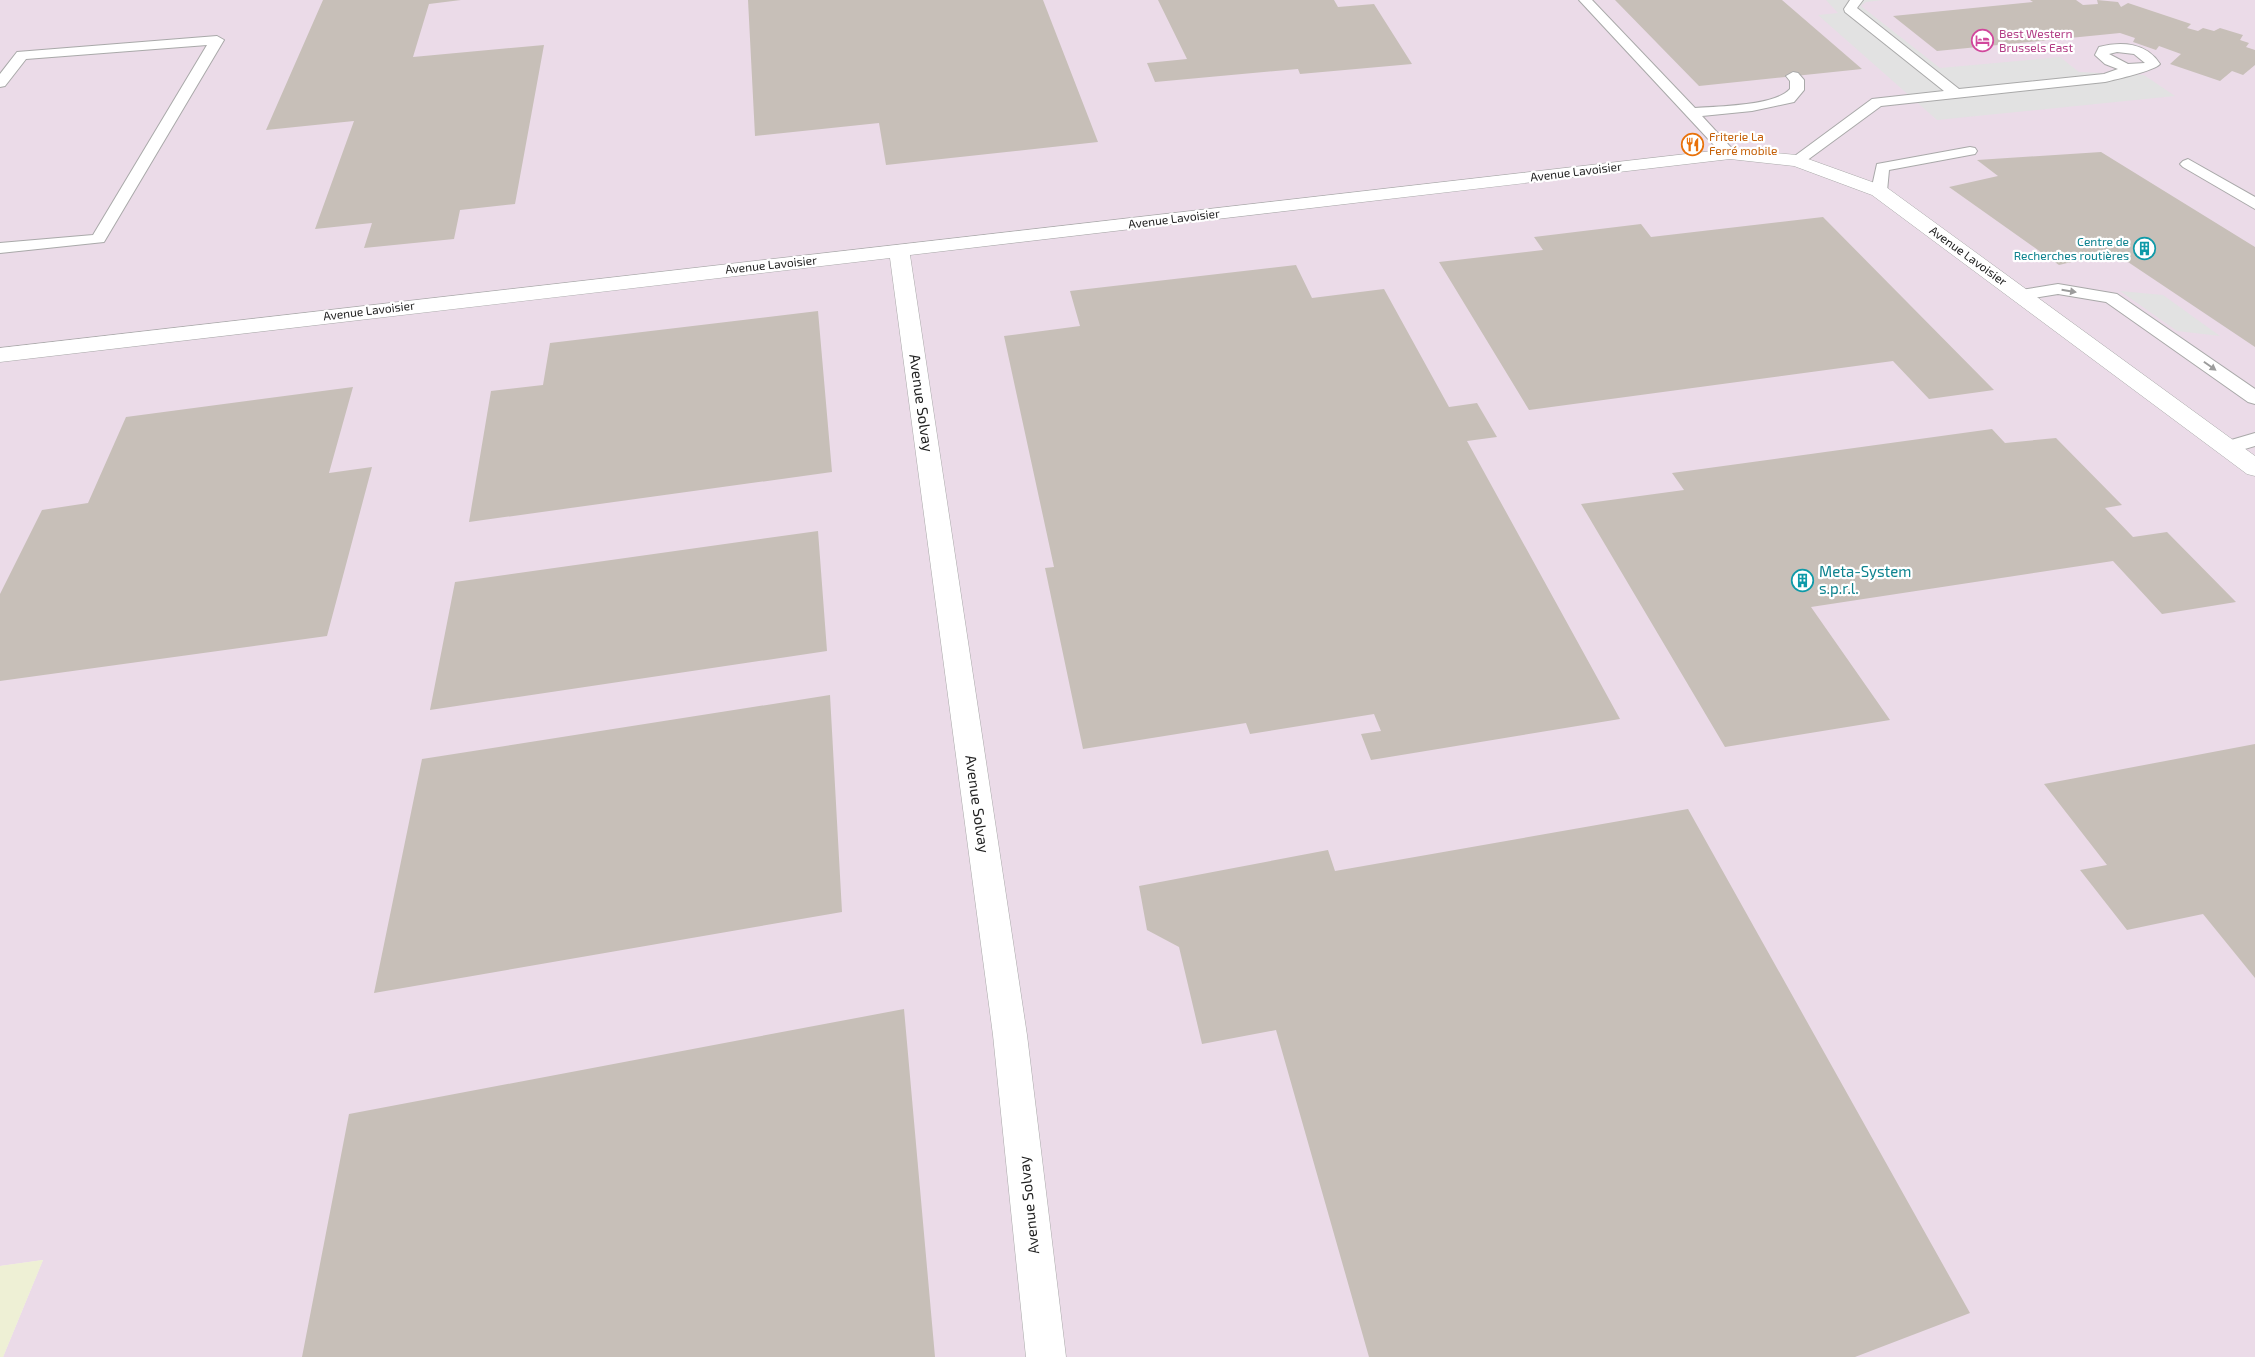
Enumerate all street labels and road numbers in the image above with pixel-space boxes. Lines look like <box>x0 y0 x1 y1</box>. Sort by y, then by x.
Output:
street label: Avenue Lavoisier <box>1529 158 1623 184</box>
street label: Avenue Lavoisier <box>1127 205 1221 231</box>
street label: Avenue Lavoisier <box>1927 222 2010 288</box>
street label: Avenue Lavoisier <box>724 252 818 276</box>
street label: Avenue Lavoisier <box>322 297 416 323</box>
street label: Avenue Solvay <box>906 353 938 453</box>
street label: Avenue Solvay <box>962 754 994 854</box>
street label: Avenue Solvay <box>1014 1155 1042 1255</box>

